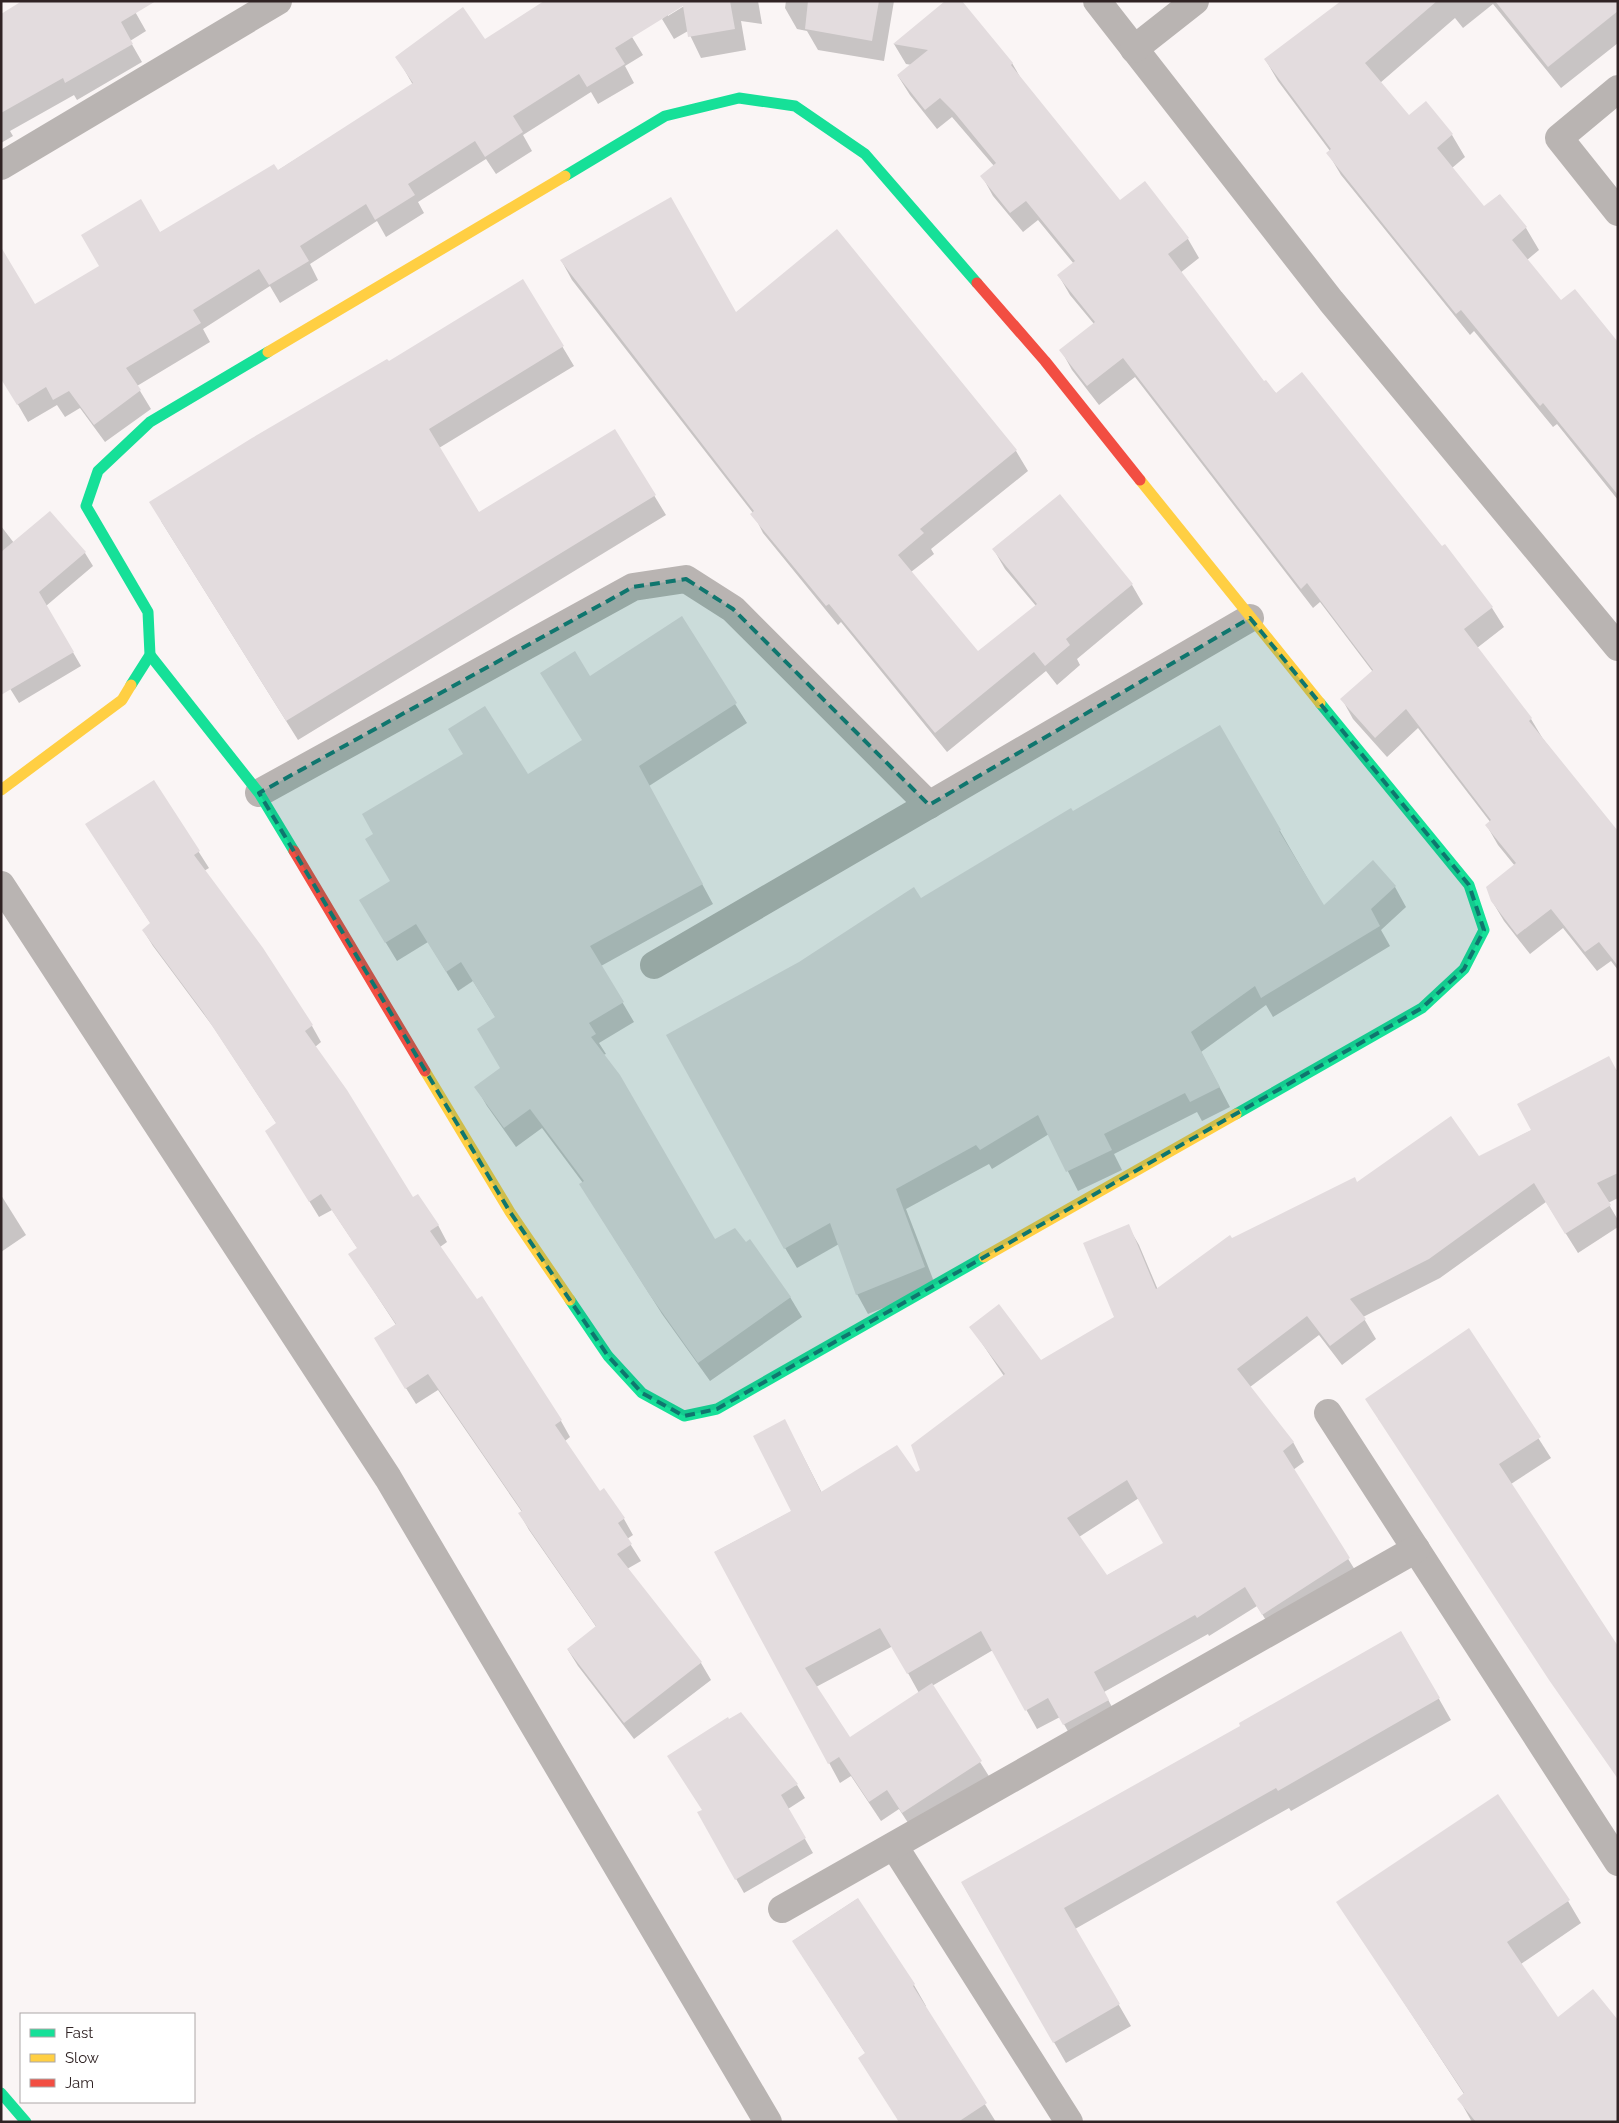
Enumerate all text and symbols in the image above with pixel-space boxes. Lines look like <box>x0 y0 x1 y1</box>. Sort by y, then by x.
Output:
legend <box>20 2013 195 2103</box>
text: Fast <box>65 2024 93 2042</box>
text: Slow <box>65 2049 99 2067</box>
text: Jam <box>65 2074 94 2092</box>

